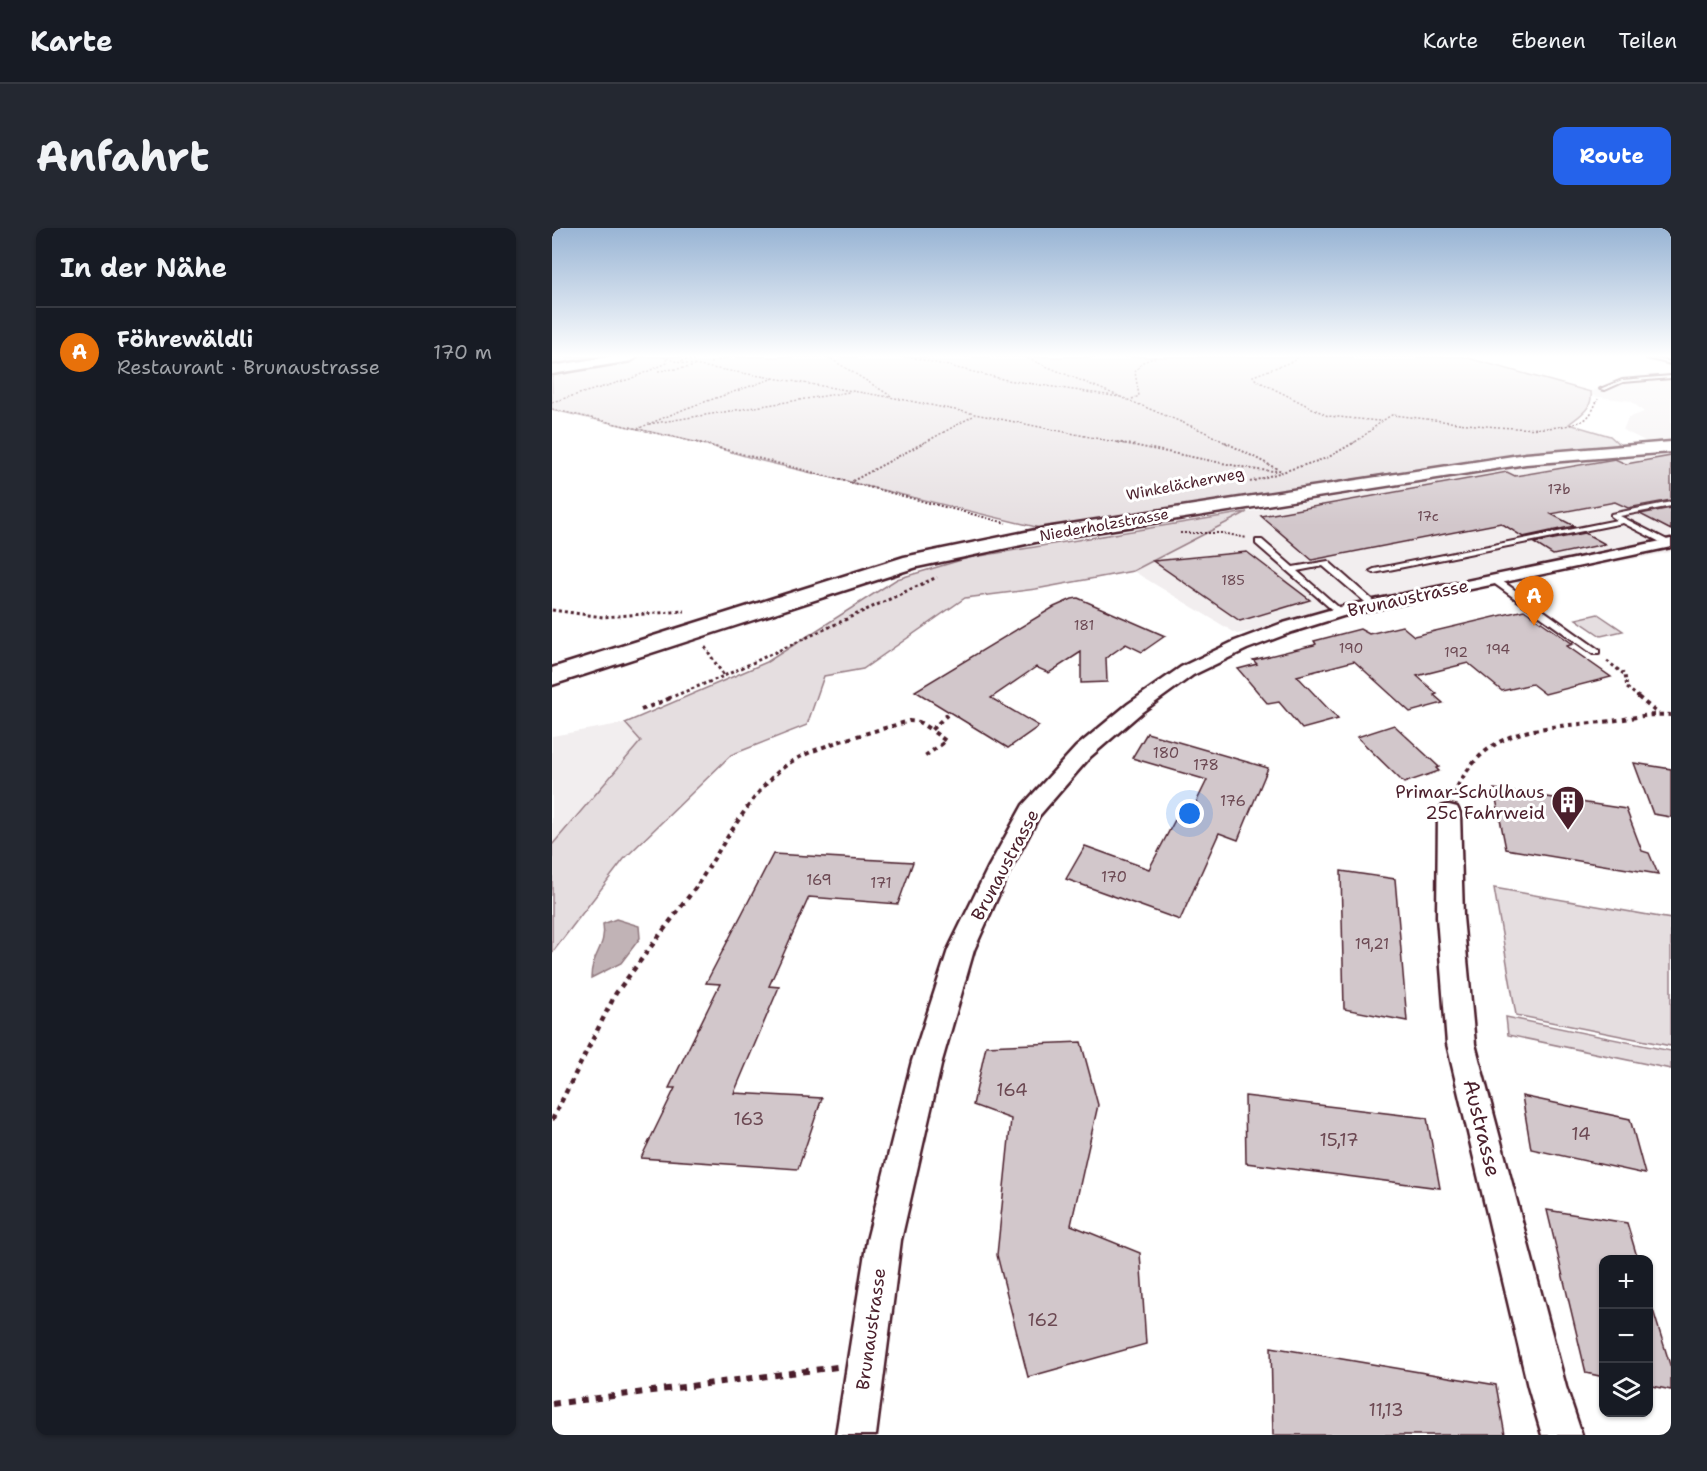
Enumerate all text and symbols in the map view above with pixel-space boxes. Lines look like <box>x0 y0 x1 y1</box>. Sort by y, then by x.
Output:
text: Karte <box>30 22 113 60</box>
text: Karte <box>1423 27 1478 55</box>
text: Ebenen <box>1511 27 1586 55</box>
text: Teilen <box>1619 27 1677 55</box>
button: Route <box>1553 127 1671 185</box>
text: Anfahrt <box>36 128 209 184</box>
text: In der Nähe <box>60 250 227 285</box>
text: Föhrewäldli <box>117 325 253 354</box>
text: A <box>72 339 87 365</box>
text: 170 m <box>433 339 492 365</box>
text: Restaurant · Brunaustrasse <box>117 354 380 380</box>
street label: Winkelächerweg <box>1124 463 1246 505</box>
house number: 17b <box>1547 480 1571 498</box>
street label: Niederholzstrasse <box>1038 504 1170 546</box>
house number: 17c <box>1417 507 1439 525</box>
house number: 185 <box>1221 571 1245 589</box>
street label: Brunaustrasse <box>1345 573 1471 623</box>
pin: A <box>1514 576 1554 626</box>
house number: 181 <box>1074 616 1094 634</box>
house number: 190 <box>1339 639 1363 657</box>
house number: 194 <box>1486 640 1510 658</box>
house number: 192 <box>1444 643 1468 661</box>
house number: 180 <box>1153 743 1179 763</box>
house number: 178 <box>1193 755 1219 775</box>
place label: Primar-Schulhaus 25c Fahrweid <box>1395 780 1545 825</box>
building icon: Primar-Schulhaus 25c Fahrweid <box>1550 784 1586 831</box>
house number: 176 <box>1220 791 1246 811</box>
your location <box>1175 799 1204 828</box>
street label: Brunaustrasse <box>966 805 1044 925</box>
house number: 170 <box>1101 867 1127 887</box>
house number: 169 <box>806 870 832 890</box>
house number: 171 <box>870 873 892 893</box>
house number: 19,21 <box>1355 934 1389 954</box>
street label: Austrasse <box>1456 1076 1508 1180</box>
house number: 164 <box>996 1078 1028 1102</box>
house number: 163 <box>734 1107 764 1131</box>
house number: 14 <box>1571 1122 1591 1146</box>
house number: 15,17 <box>1319 1128 1359 1152</box>
map controls <box>1599 1255 1653 1417</box>
button: + <box>1599 1255 1653 1309</box>
street label: Brunaustrasse <box>851 1266 891 1392</box>
house number: 162 <box>1028 1308 1058 1332</box>
button: − <box>1599 1309 1653 1363</box>
button: layers <box>1599 1363 1653 1417</box>
house number: 11,13 <box>1368 1398 1404 1422</box>

